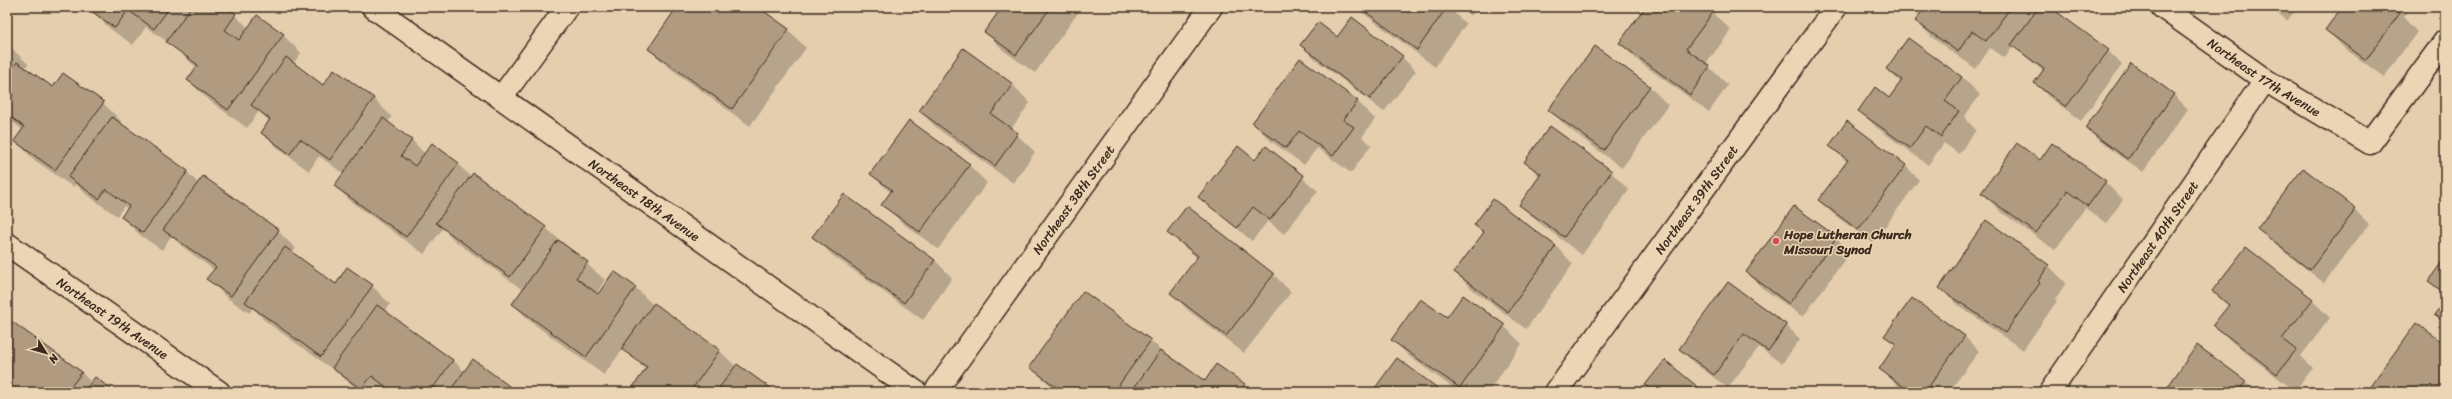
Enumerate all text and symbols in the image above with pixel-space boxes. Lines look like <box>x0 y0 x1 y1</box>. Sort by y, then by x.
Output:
street label: Northeast 17th Avenue <box>2203 31 2325 123</box>
street label: Northeast 38th Street <box>1026 139 1121 259</box>
street label: Northeast 39th Street <box>1648 140 1744 259</box>
street label: Northeast 18th Avenue <box>584 152 705 247</box>
street label: Northeast 40th Street <box>2110 175 2204 297</box>
place label: Hope Lutheran Church Missouri Synod <box>1783 223 1912 261</box>
marker: Hope Lutheran Church Missouri Synod <box>1771 236 1781 246</box>
street label: Northeast 19th Avenue <box>54 274 172 362</box>
north arrow <box>26 333 66 373</box>

